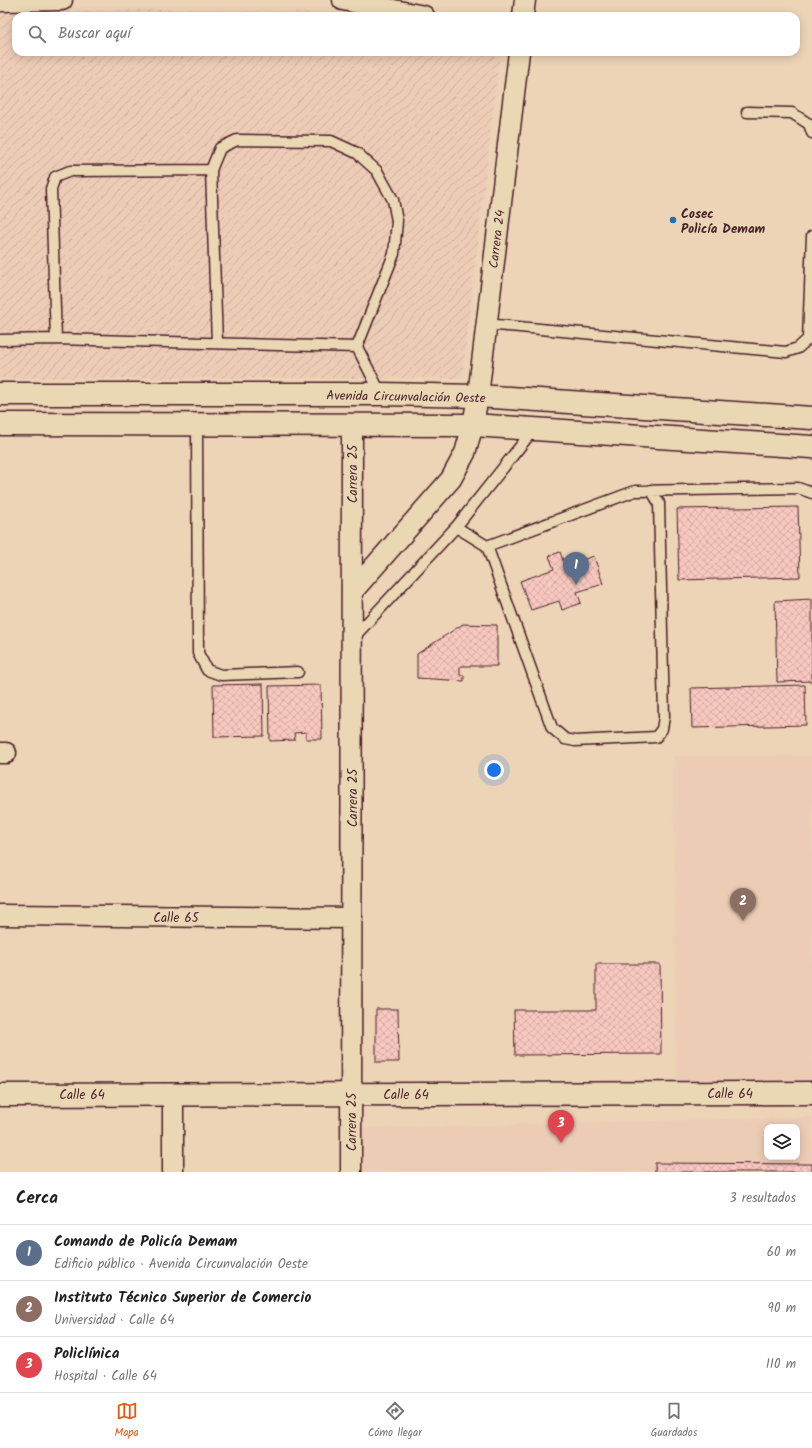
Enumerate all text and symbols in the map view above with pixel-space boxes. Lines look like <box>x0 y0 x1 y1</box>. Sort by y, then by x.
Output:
search box <box>12 12 800 56</box>
text: Buscar aquí <box>58 22 131 46</box>
icon: search <box>26 23 48 45</box>
place label: Cosec Policía Demam <box>681 204 766 240</box>
street label: Carrera 24 <box>483 209 511 270</box>
marker: Cosec Policía Demam <box>668 215 678 225</box>
street label: Avenida Circunvalación Oeste <box>326 386 486 409</box>
street label: Carrera 25 <box>343 444 364 503</box>
pin: 1 <box>563 552 589 585</box>
your location <box>484 760 504 780</box>
street label: Carrera 25 <box>343 768 364 827</box>
pin: 2 <box>730 888 756 921</box>
street label: Calle 65 <box>153 908 200 929</box>
street label: Calle 64 <box>707 1084 753 1105</box>
street label: Calle 64 <box>59 1085 105 1106</box>
street label: Calle 64 <box>383 1085 429 1106</box>
street label: Carrera 25 <box>342 1092 363 1151</box>
pin: 3 <box>548 1110 574 1143</box>
map controls <box>764 1124 800 1160</box>
button: layers <box>764 1124 800 1160</box>
text: Cerca <box>16 1185 58 1212</box>
text: 3 resultados <box>729 1188 796 1209</box>
text: Comando de Policía Demam <box>54 1230 237 1254</box>
text: 1 <box>27 1242 31 1263</box>
text: 60 m <box>767 1242 796 1263</box>
text: Edificio público · Avenida Circunvalación Oeste <box>54 1254 308 1275</box>
text: Instituto Técnico Superior de Comercio <box>54 1286 311 1310</box>
text: 2 <box>25 1298 33 1319</box>
text: 90 m <box>768 1298 796 1319</box>
text: Universidad · Calle 64 <box>54 1310 174 1331</box>
text: Policlínica <box>54 1342 119 1366</box>
text: 3 <box>25 1354 33 1375</box>
text: 110 m <box>766 1354 796 1375</box>
text: Hospital · Calle 64 <box>54 1366 157 1387</box>
tab: Mapa <box>115 1400 139 1442</box>
tab: Cómo llegar <box>368 1400 422 1442</box>
tab: Guardados <box>651 1400 697 1442</box>

